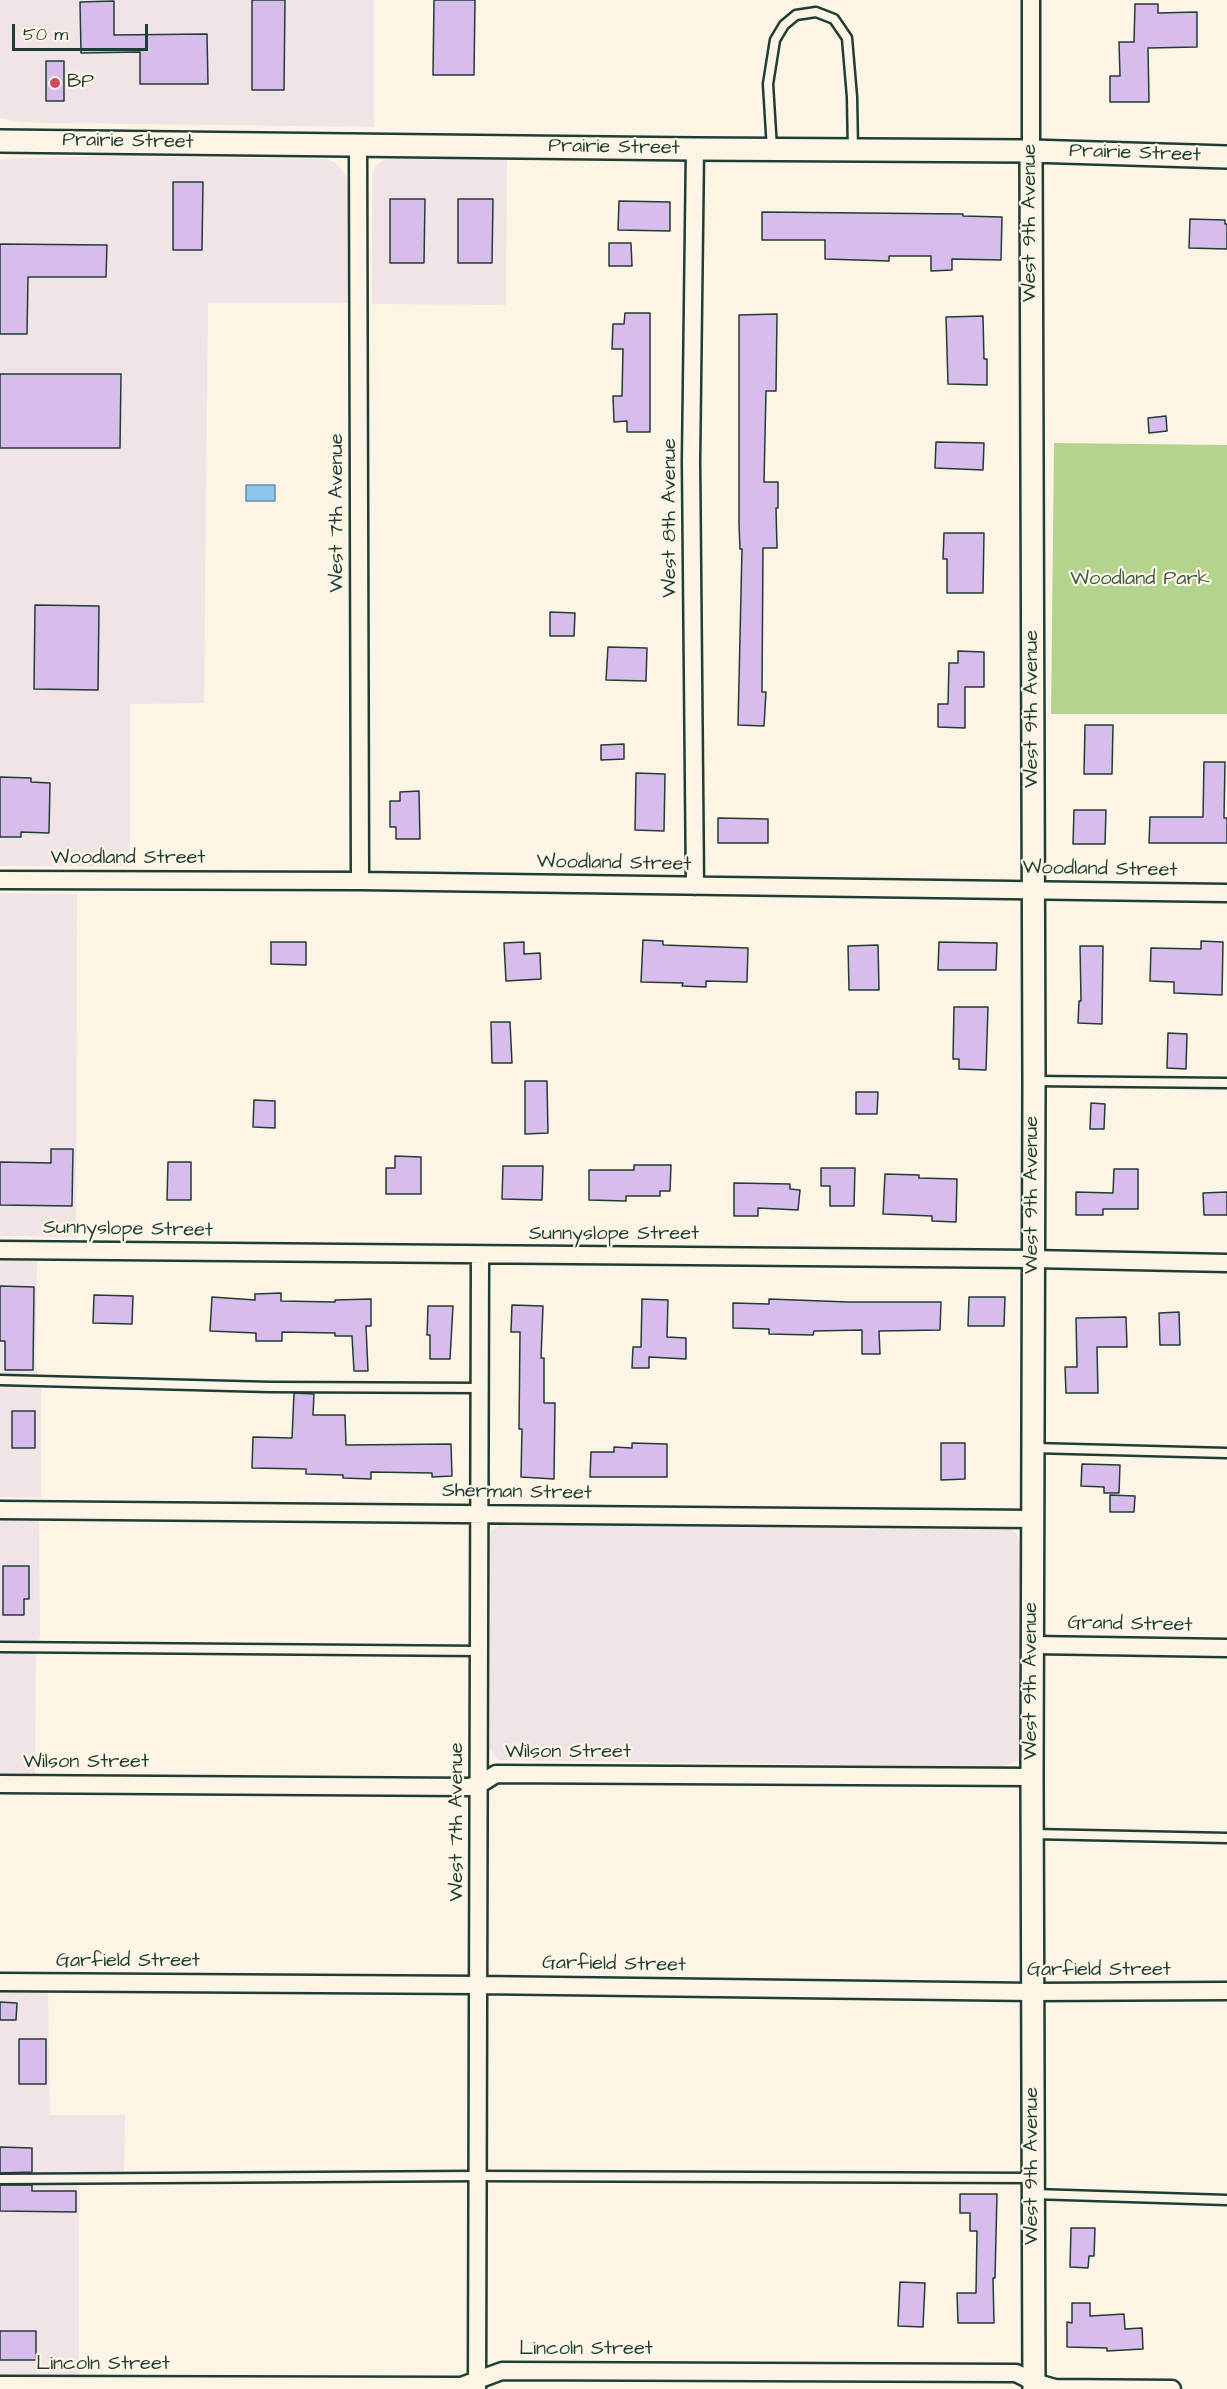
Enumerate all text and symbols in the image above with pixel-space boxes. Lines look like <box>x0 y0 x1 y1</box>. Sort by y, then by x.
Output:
scale bar <box>15 12 152 50</box>
text: 50 m <box>23 22 68 47</box>
place label: BP <box>67 71 94 95</box>
marker: BP <box>48 76 62 90</box>
street label: Prairie Street <box>62 129 194 155</box>
street label: Prairie Street <box>548 135 680 161</box>
street label: Prairie Street <box>1069 140 1201 168</box>
street label: West 9th Avenue <box>1019 144 1043 302</box>
street label: West 7th Avenue <box>326 433 350 593</box>
street label: West 8th Avenue <box>659 438 683 598</box>
park label: Woodland Park <box>1070 568 1210 592</box>
street label: West 9th Avenue <box>1021 630 1045 788</box>
street label: Woodland Street <box>51 847 205 871</box>
street label: Woodland Street <box>536 851 692 877</box>
street label: Woodland Street <box>1022 857 1178 883</box>
street label: West 9th Avenue <box>1021 1116 1045 1274</box>
street label: Sunnyslope Street <box>43 1217 213 1243</box>
street label: Sunnyslope Street <box>529 1223 699 1247</box>
street label: Sherman Street <box>442 1480 592 1506</box>
street label: West 9th Avenue <box>1020 1602 1044 1760</box>
street label: Grand Street <box>1067 1612 1193 1638</box>
street label: Wilson Street <box>505 1741 631 1765</box>
street label: West 7th Avenue <box>446 1742 470 1902</box>
street label: Wilson Street <box>23 1751 149 1775</box>
street label: Garfield Street <box>56 1950 200 1974</box>
street label: Garfield Street <box>542 1952 686 1978</box>
street label: Garfield Street <box>1027 1959 1171 1983</box>
street label: West 9th Avenue <box>1021 2087 1045 2245</box>
street label: Lincoln Street <box>519 2338 653 2362</box>
street label: Lincoln Street <box>36 2353 170 2377</box>

